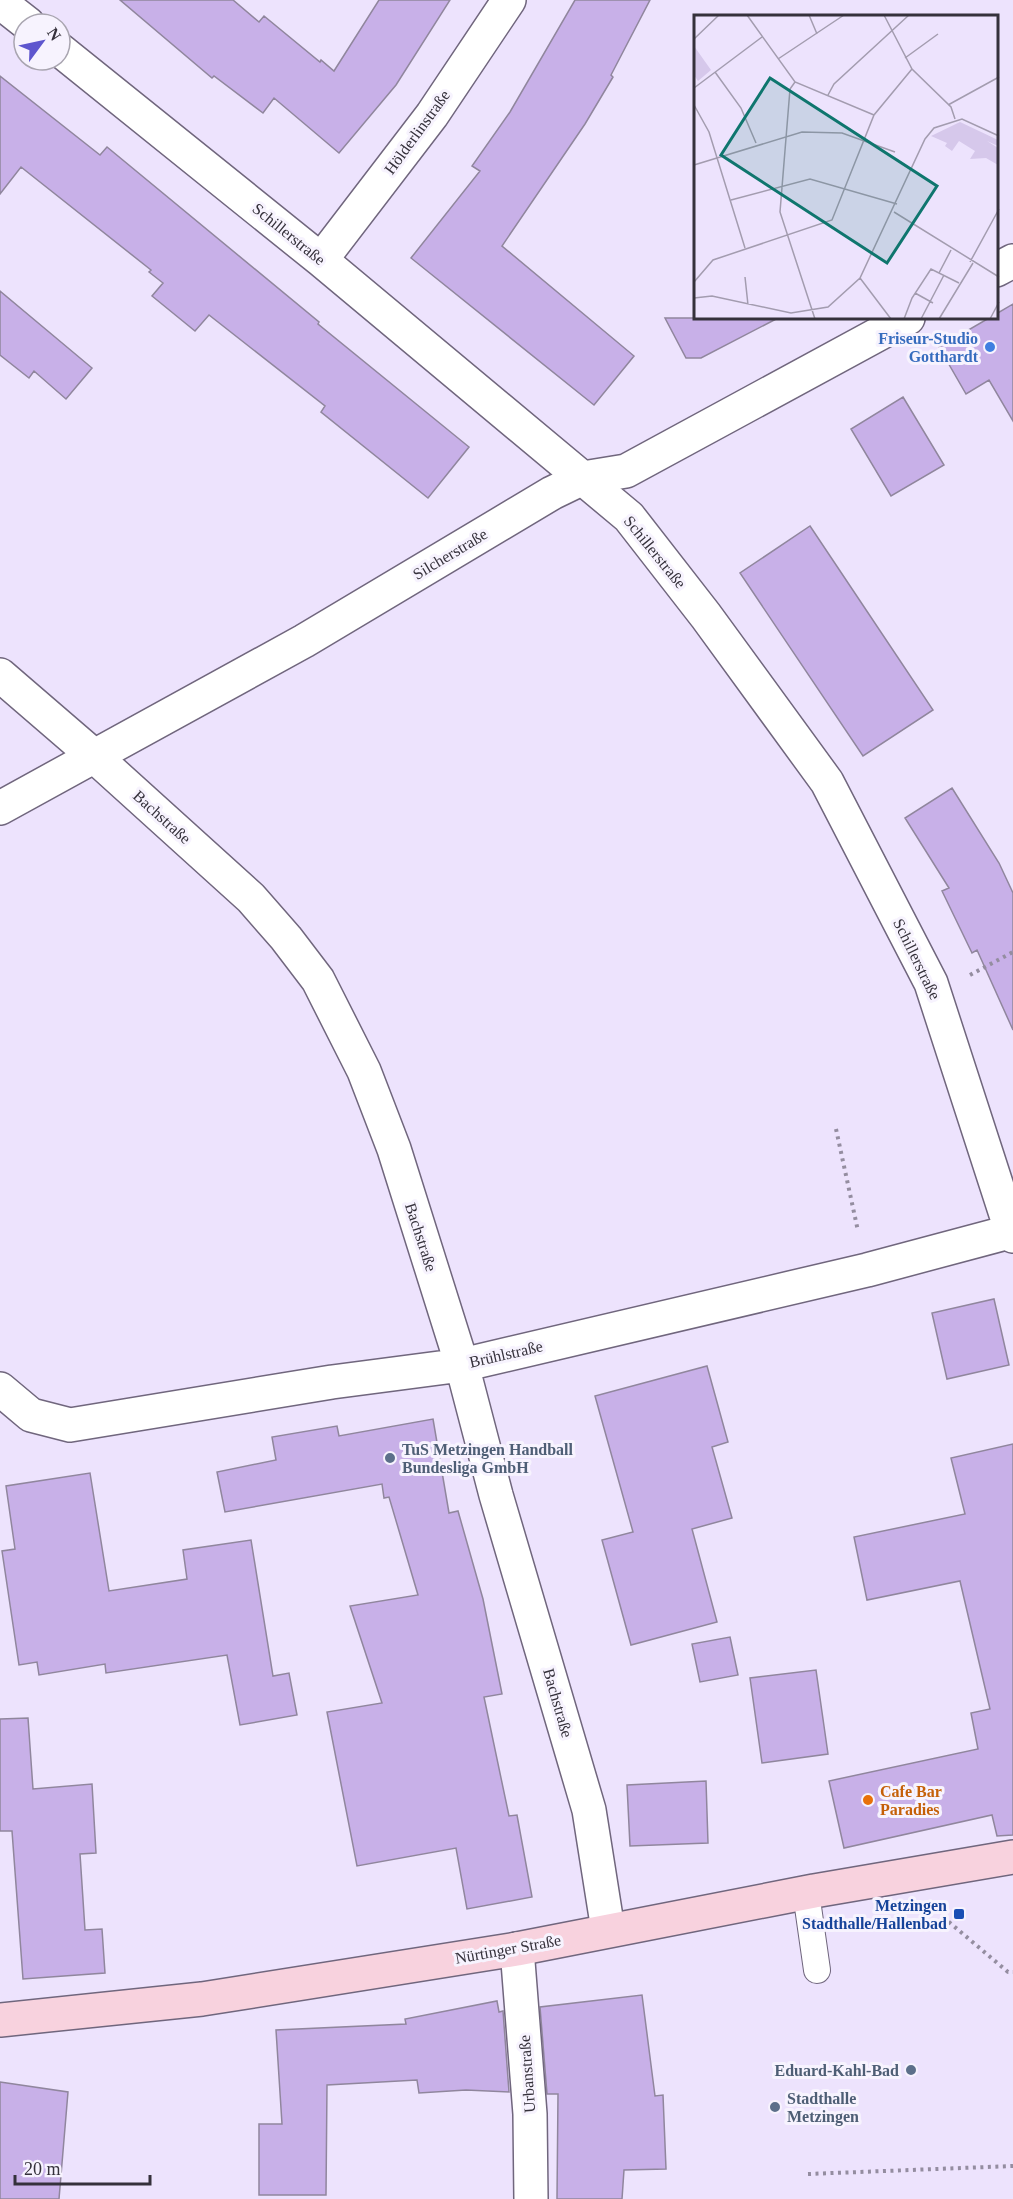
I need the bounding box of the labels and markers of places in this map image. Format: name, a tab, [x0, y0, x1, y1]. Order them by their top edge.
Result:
place label: Friseur-Studio Gotthardt	[878, 330, 979, 365]
marker: Friseur-Studio Gotthardt	[983, 340, 997, 354]
place label: TuS Metzingen Handball Bundesliga GmbH	[402, 1441, 574, 1477]
marker: TuS Metzingen Handball Bundesliga GmbH	[383, 1451, 397, 1465]
place label: Cafe Bar Paradies	[880, 1783, 942, 1818]
marker: Cafe Bar Paradies	[861, 1793, 875, 1807]
place label: Metzingen Stadthalle/Hallenbad	[802, 1897, 947, 1932]
marker: Metzingen Stadthalle/Hallenbad	[952, 1907, 966, 1921]
place label: Eduard-Kahl-Bad	[775, 2062, 899, 2079]
marker: Eduard-Kahl-Bad	[904, 2063, 918, 2077]
place label: Stadthalle Metzingen	[787, 2090, 859, 2126]
marker: Stadthalle Metzingen	[768, 2100, 782, 2114]

